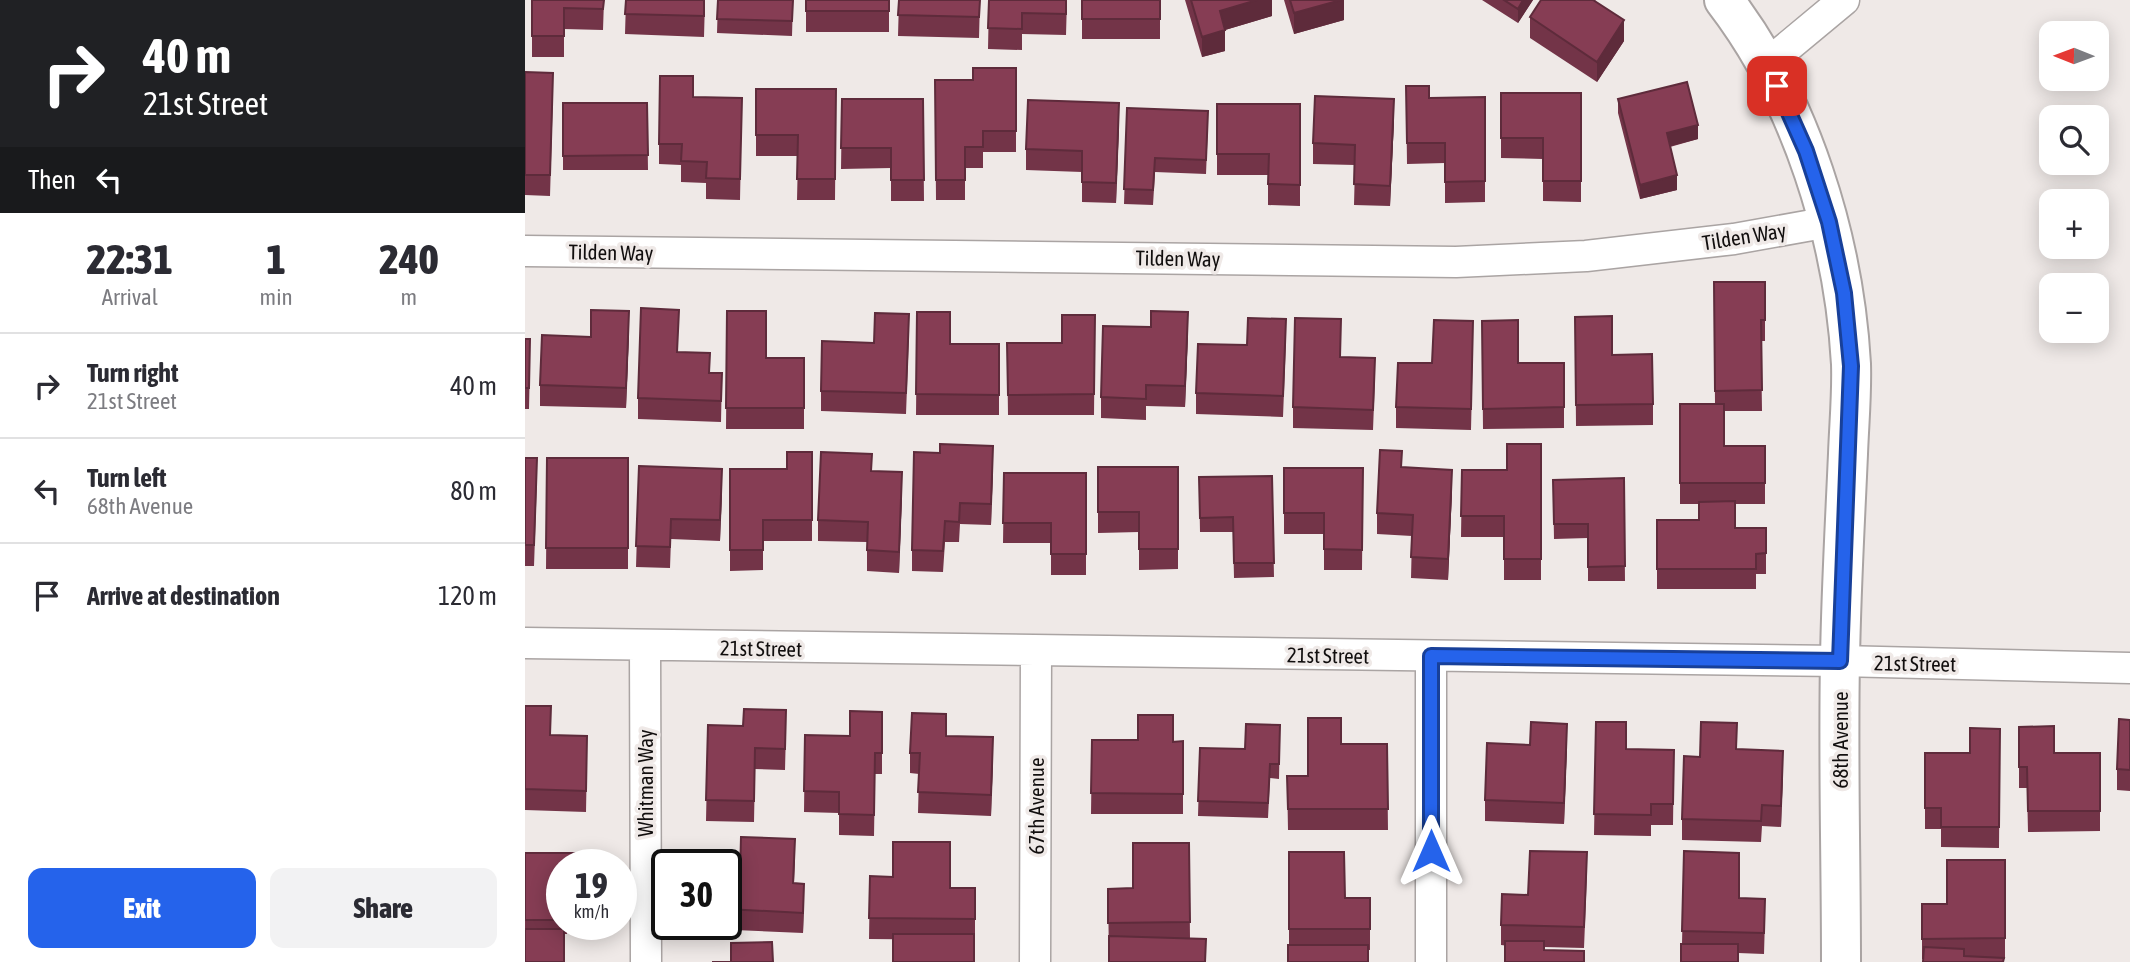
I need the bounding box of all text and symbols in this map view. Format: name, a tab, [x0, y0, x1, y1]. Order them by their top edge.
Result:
north arrow	[2039, 21, 2109, 91]
map controls	[2039, 21, 2109, 343]
text: 40 m	[143, 27, 231, 83]
icon: right	[28, 28, 119, 119]
pin	[1747, 56, 1807, 116]
icon: arrive	[1758, 67, 1796, 105]
text: 21st Street	[143, 85, 268, 122]
button: search	[2039, 105, 2109, 175]
icon: left	[90, 161, 128, 199]
text: Then	[28, 165, 76, 195]
button: +	[2039, 189, 2109, 259]
street label: Tilden Way	[1700, 217, 1788, 254]
text: 22:31	[87, 235, 173, 283]
text: 1	[266, 235, 286, 283]
text: 240	[379, 235, 438, 283]
street label: Tilden Way	[569, 239, 654, 265]
street label: Tilden Way	[1136, 245, 1221, 271]
button: −	[2039, 273, 2109, 343]
text: Arrival	[102, 284, 158, 310]
text: min	[260, 284, 293, 310]
text: m	[401, 284, 417, 310]
text: Turn right	[87, 358, 178, 388]
icon: right	[28, 367, 66, 405]
text: 40 m	[450, 371, 497, 401]
text: 21st Street	[87, 388, 177, 414]
text: Turn left	[87, 463, 167, 493]
icon: left	[28, 472, 66, 510]
text: 80 m	[450, 476, 497, 506]
text: 68th Avenue	[87, 493, 193, 519]
icon: arrive	[28, 577, 66, 615]
text: Arrive at destination	[87, 581, 280, 611]
text: 120 m	[438, 581, 497, 611]
street label: 21st Street	[720, 635, 802, 661]
street label: 21st Street	[1287, 642, 1369, 668]
street label: 21st Street	[1874, 650, 1956, 676]
street label: 68th Avenue	[1828, 692, 1852, 788]
street label: Whitman Way	[633, 729, 657, 837]
street label: 67th Avenue	[1024, 758, 1048, 854]
position arrow	[1394, 814, 1468, 888]
speed limit sign: 30	[651, 849, 742, 940]
text: 19	[575, 865, 608, 905]
button: Exit	[28, 868, 256, 948]
button: Share	[270, 868, 497, 948]
text: km/h	[574, 901, 609, 922]

